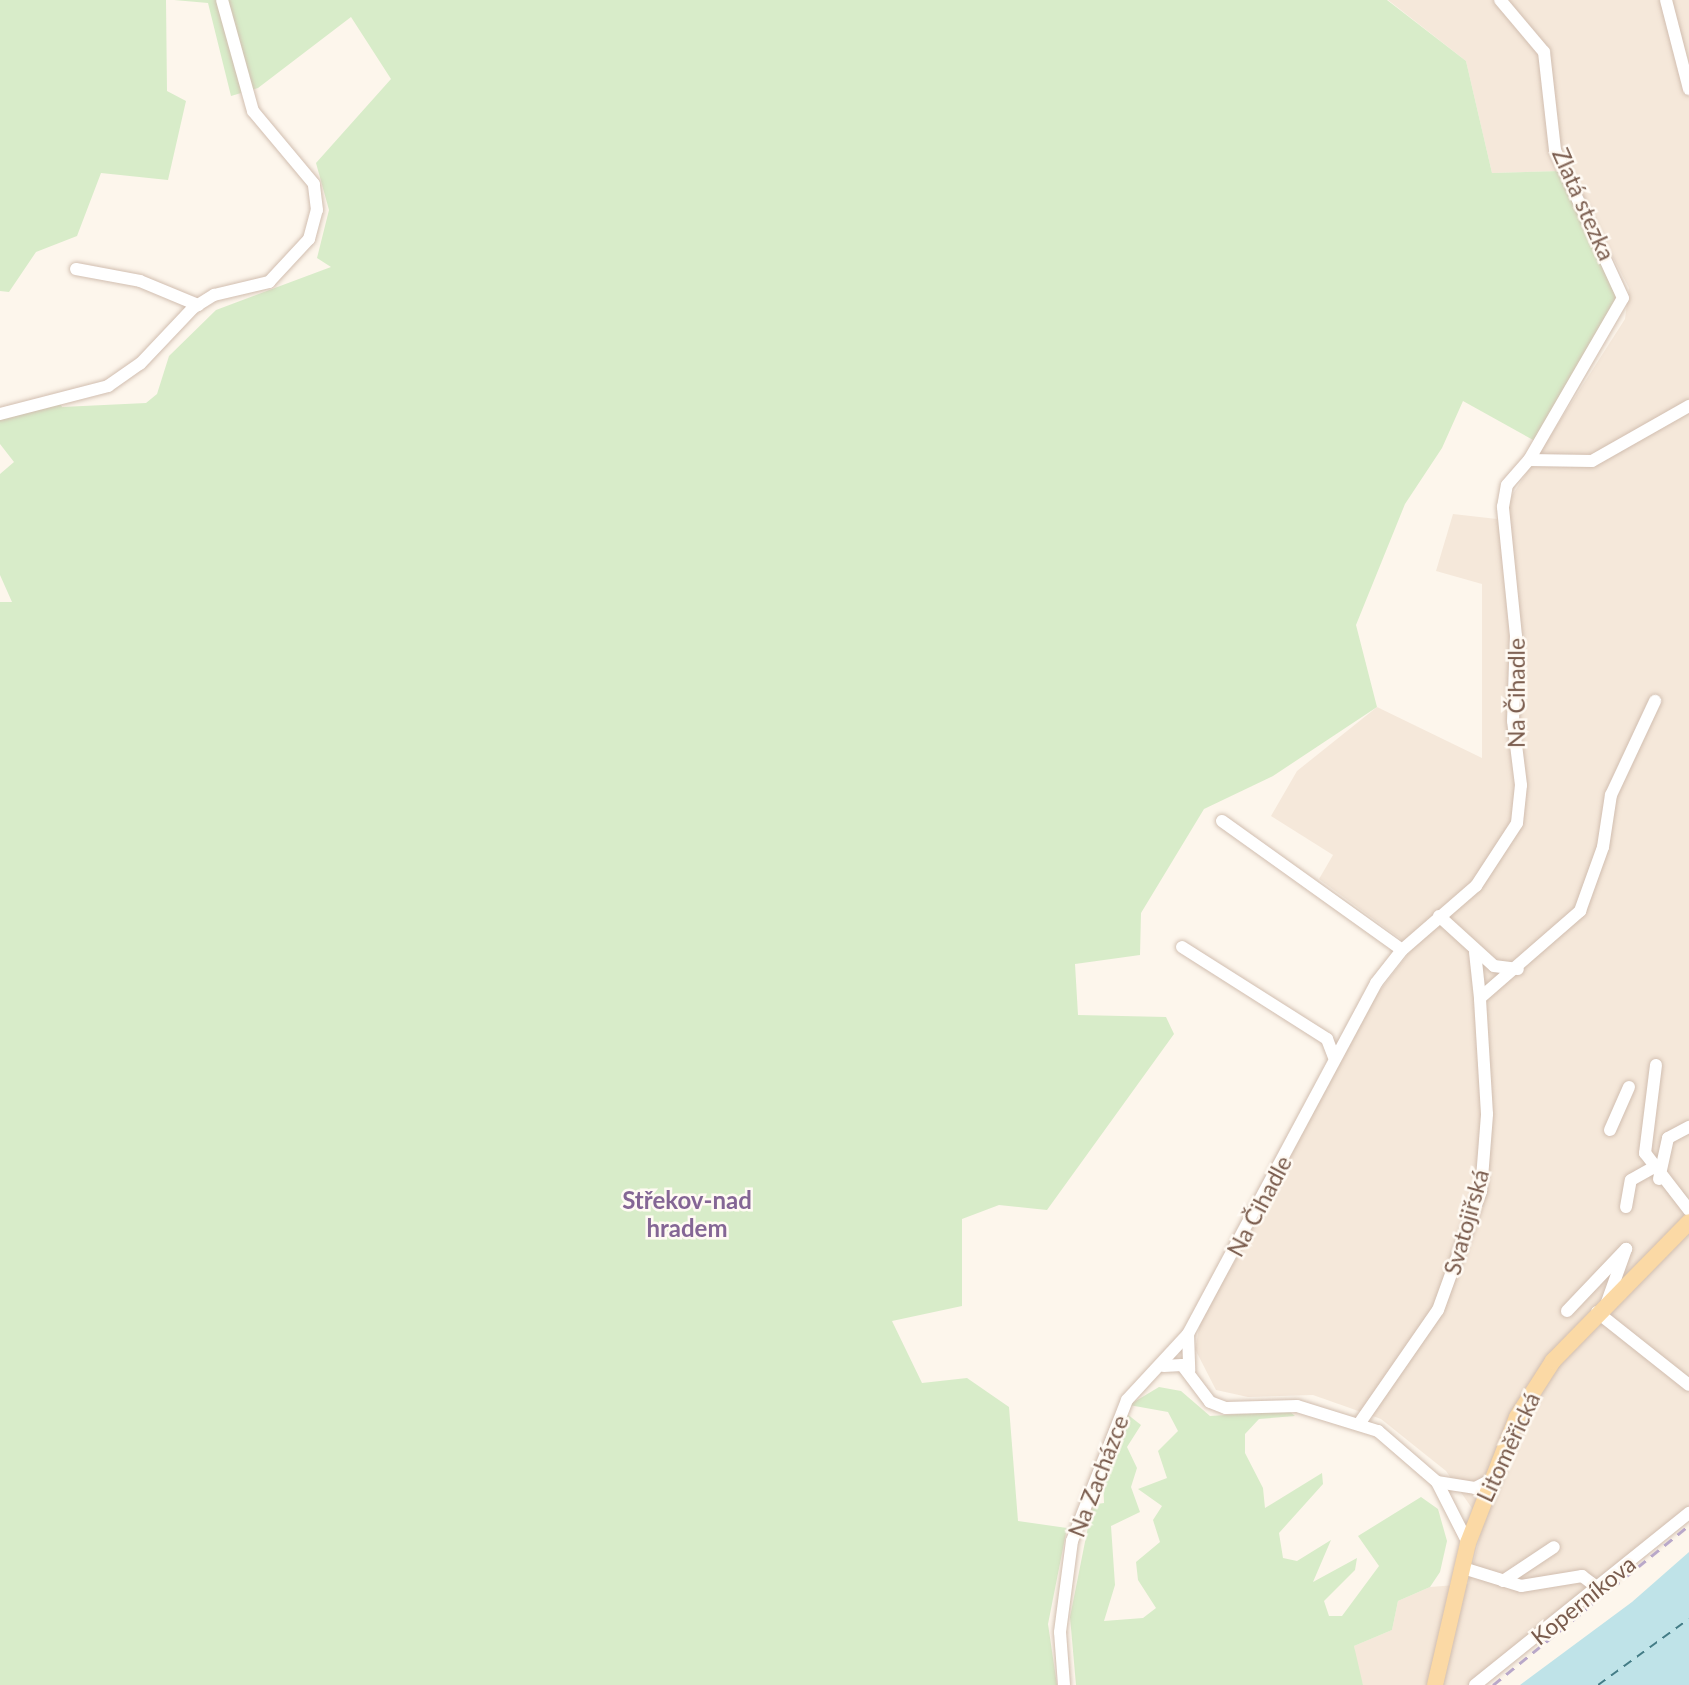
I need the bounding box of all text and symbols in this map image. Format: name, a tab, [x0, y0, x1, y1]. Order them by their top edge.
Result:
street label: Zlatá stezka	[1547, 144, 1621, 264]
street label: Na Čihadle	[1502, 638, 1530, 748]
street label: Na Čihadle	[1221, 1151, 1297, 1261]
street label: Svatojiřská	[1438, 1166, 1494, 1278]
district label: Střekov-nad hradem	[622, 1186, 752, 1242]
street label: Litoměřická	[1471, 1388, 1545, 1506]
street label: Na Zacházce	[1062, 1411, 1134, 1541]
street label: Koperníkova	[1525, 1550, 1641, 1650]

